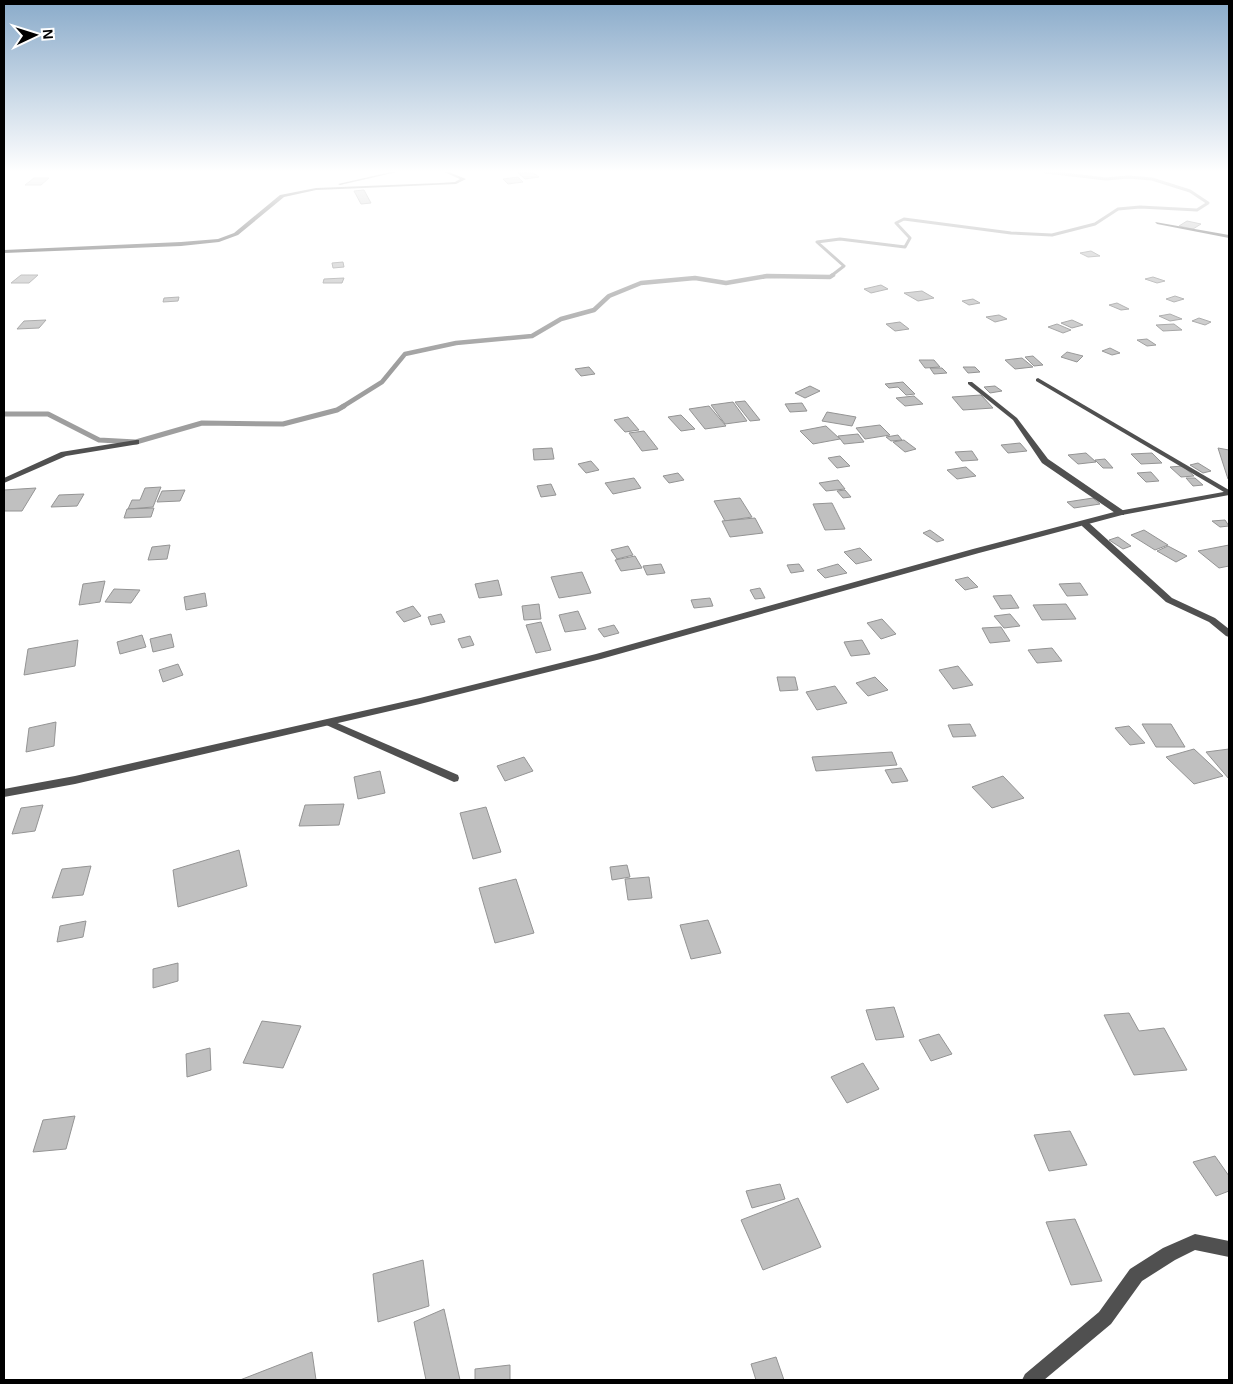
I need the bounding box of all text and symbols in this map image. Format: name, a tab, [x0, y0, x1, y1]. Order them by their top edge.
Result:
north arrow	[10, 10, 60, 60]
text: N	[40, 28, 56, 40]

